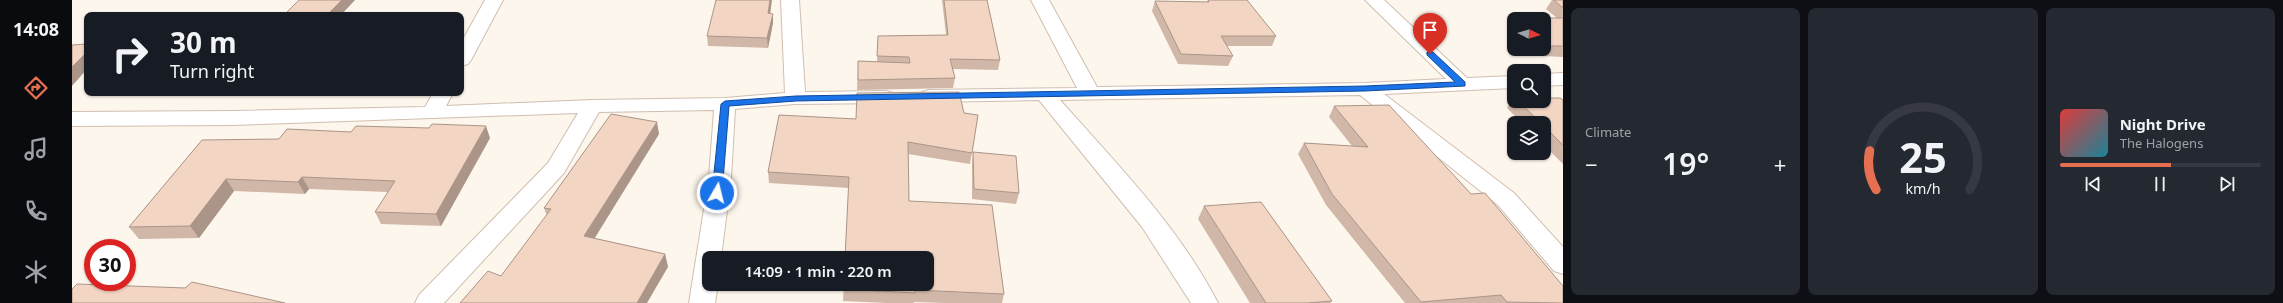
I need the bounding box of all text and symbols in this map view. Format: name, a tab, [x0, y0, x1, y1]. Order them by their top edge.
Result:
north arrow	[1507, 12, 1551, 56]
map controls	[1507, 12, 1551, 160]
pin	[1413, 13, 1447, 54]
text: 14:08	[13, 17, 59, 41]
icon: arrive	[1419, 19, 1441, 41]
text: 30 m	[170, 23, 237, 61]
icon: right	[104, 28, 156, 80]
text: Turn right	[170, 59, 254, 83]
button: search	[1507, 64, 1551, 108]
icon: directions	[22, 74, 50, 102]
text: Night Drive	[2120, 114, 2206, 134]
button: layers	[1507, 116, 1551, 160]
text: Climate	[1585, 123, 1631, 141]
text: 25	[1899, 128, 1947, 184]
text: The Halogens	[2120, 134, 2203, 152]
icon: music	[22, 135, 50, 163]
text: 19°	[1662, 143, 1709, 184]
text: −	[1585, 149, 1598, 179]
text: +	[1774, 149, 1786, 179]
position arrow	[696, 172, 738, 214]
icon: previous	[2082, 173, 2104, 195]
icon: pause	[2149, 173, 2171, 195]
icon: next	[2216, 173, 2238, 195]
text: km/h	[1905, 178, 1941, 197]
icon: phone	[22, 197, 50, 225]
speed limit sign: 30	[84, 239, 136, 291]
icon: climate	[22, 258, 50, 286]
text: 14:09 · 1 min · 220 m	[744, 261, 892, 281]

